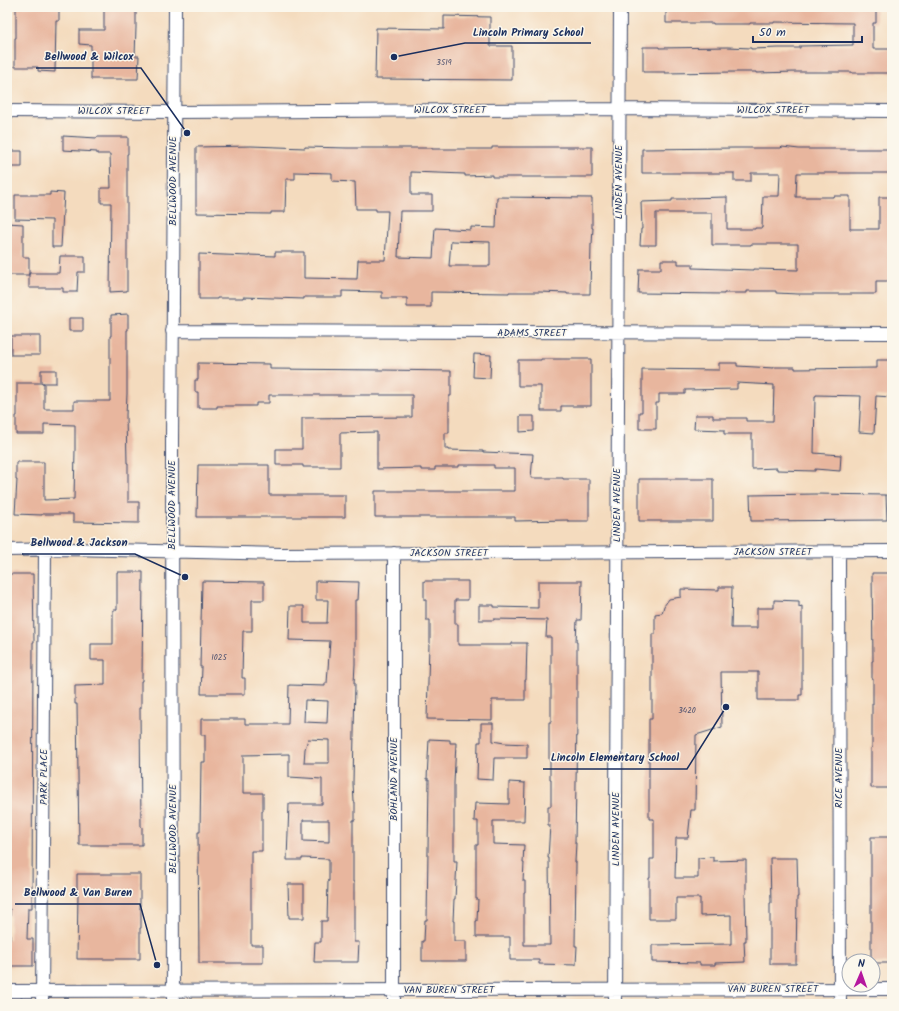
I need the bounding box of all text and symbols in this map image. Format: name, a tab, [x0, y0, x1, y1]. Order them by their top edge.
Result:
scale bar	[753, 18, 862, 44]
callout: Lincoln Primary School	[465, 20, 591, 43]
text: 50 m	[759, 23, 786, 42]
text: Lincoln Primary School	[473, 24, 583, 42]
callout: Bellwood & Wilcox	[36, 45, 141, 68]
text: Bellwood & Wilcox	[44, 48, 134, 66]
house number: 3519	[436, 56, 452, 69]
street label: WILCOX STREET	[414, 102, 488, 118]
street label: WILCOX STREET	[737, 102, 811, 118]
street label: WILCOX STREET	[78, 103, 152, 119]
street label: BELLWOOD AVENUE	[165, 135, 181, 226]
street label: LINDEN AVENUE	[611, 144, 627, 219]
street label: ADAMS STREET	[497, 325, 568, 341]
street label: BELLWOOD AVENUE	[164, 459, 180, 550]
street label: LINDEN AVENUE	[609, 467, 625, 542]
callout: Bellwood & Jackson	[22, 531, 135, 554]
text: Bellwood & Jackson	[31, 534, 127, 552]
street label: JACKSON STREET	[734, 544, 814, 560]
street label: JACKSON STREET	[410, 545, 490, 561]
house number: 1025	[211, 651, 227, 664]
house number: 3420	[678, 704, 696, 717]
street label: BOHLAND AVENUE	[386, 736, 402, 821]
callout: Lincoln Elementary School	[543, 746, 687, 769]
street label: RICE AVENUE	[831, 747, 847, 808]
street label: PARK PLACE	[36, 748, 52, 805]
text: Lincoln Elementary School	[551, 749, 679, 767]
street label: BELLWOOD AVENUE	[165, 783, 181, 874]
street label: LINDEN AVENUE	[608, 791, 624, 866]
callout: Bellwood & Van Buren	[15, 881, 140, 904]
text: Bellwood & Van Buren	[24, 884, 132, 902]
north arrow	[841, 953, 881, 993]
text: N	[858, 955, 865, 973]
street label: VAN BUREN STREET	[728, 981, 820, 997]
street label: VAN BUREN STREET	[404, 982, 496, 998]

